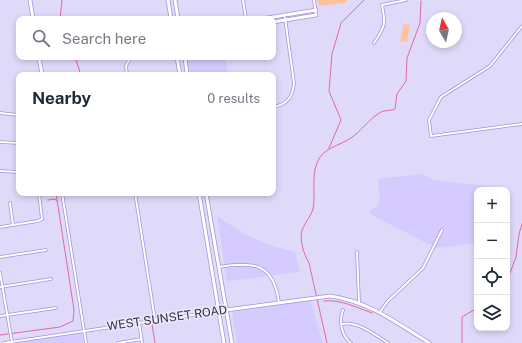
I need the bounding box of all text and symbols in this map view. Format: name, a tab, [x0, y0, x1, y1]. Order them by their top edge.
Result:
north arrow	[426, 12, 462, 48]
search box	[16, 16, 276, 60]
icon: search	[30, 27, 52, 49]
text: Search here	[62, 30, 146, 47]
text: Nearby	[32, 88, 91, 108]
text: 0 results	[207, 91, 260, 106]
map controls	[474, 187, 510, 331]
button: +	[474, 187, 510, 223]
button: −	[474, 223, 510, 259]
button: locate	[474, 259, 510, 295]
button: layers	[474, 295, 510, 331]
street label: WEST SUNSET ROAD	[106, 303, 228, 333]

